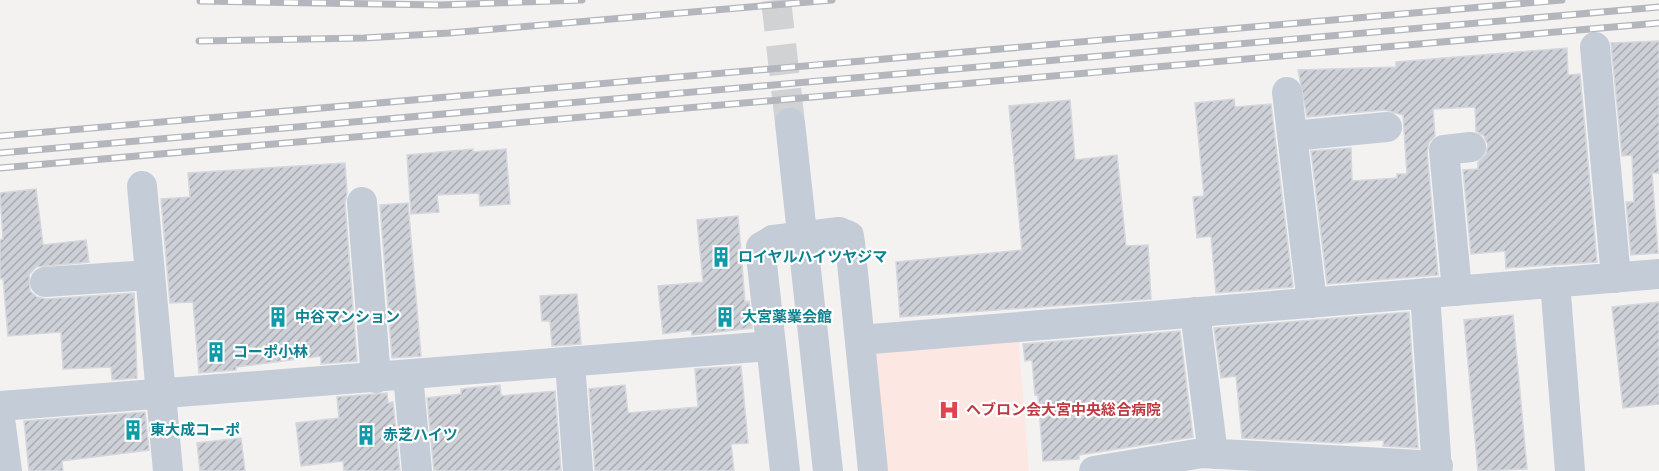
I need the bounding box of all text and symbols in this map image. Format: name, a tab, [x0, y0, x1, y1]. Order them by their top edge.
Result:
building icon: ロイヤルハイツヤジマ	[709, 245, 733, 269]
place label: ロイヤルハイツヤジマ	[738, 248, 887, 266]
building icon: 中谷マンション	[266, 305, 290, 329]
building icon: 大宮薬業会館	[713, 305, 737, 329]
place label: 中谷マンション	[295, 308, 400, 326]
place label: 大宮薬業会館	[742, 308, 832, 326]
building icon: コーポ小林	[204, 340, 228, 364]
place label: コーポ小林	[233, 343, 308, 361]
hospital icon: ヘブロン会大宮中央総合病院	[937, 398, 961, 422]
place label: ヘブロン会大宮中央総合病院	[966, 401, 1161, 419]
building icon: 東大成コーポ	[121, 418, 145, 442]
place label: 東大成コーポ	[150, 421, 240, 439]
building icon: 赤芝ハイツ	[354, 423, 378, 447]
place label: 赤芝ハイツ	[383, 426, 458, 444]

